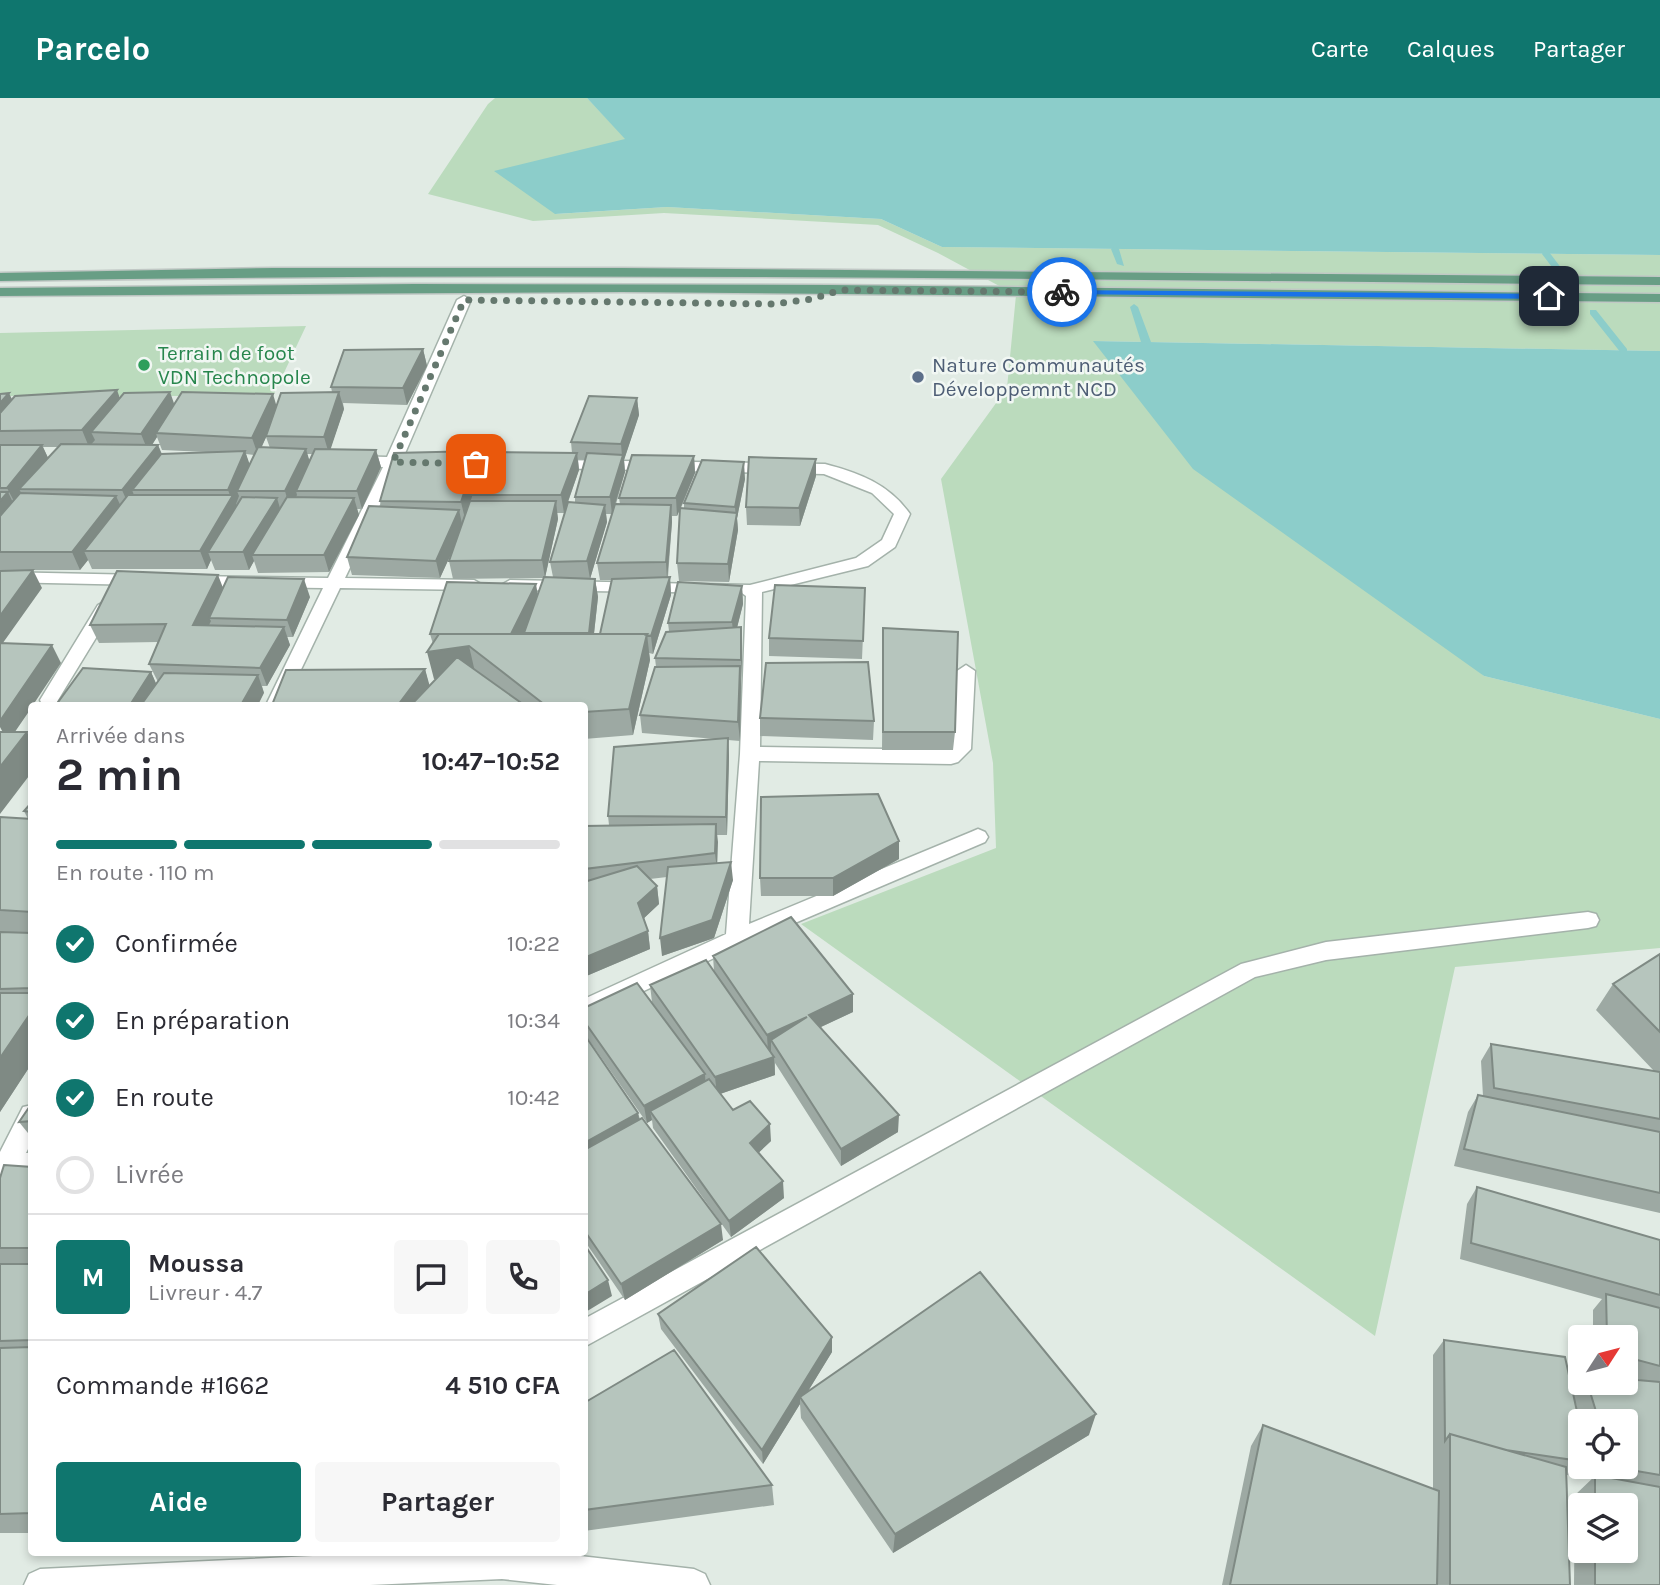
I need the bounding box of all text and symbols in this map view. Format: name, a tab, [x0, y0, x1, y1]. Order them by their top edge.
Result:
text: Parcelo	[35, 30, 150, 68]
text: Carte	[1311, 35, 1369, 63]
text: Calques	[1407, 35, 1495, 63]
text: Partager	[1533, 35, 1625, 63]
courier	[1027, 257, 1097, 327]
pin	[1519, 266, 1579, 326]
icon: bike	[1043, 273, 1081, 311]
icon: home	[1530, 277, 1568, 315]
place label: Terrain de foot VDN Technopole	[158, 341, 311, 389]
place label: Nature Communautés Développemnt NCD	[932, 353, 1145, 401]
marker: Terrain de foot VDN Technopole	[136, 357, 152, 373]
marker: Nature Communautés Développemnt NCD	[910, 369, 926, 385]
pin	[446, 434, 506, 494]
icon: bag	[457, 445, 495, 483]
text: Arrivée dans	[56, 722, 186, 749]
text: 10:47–10:52	[422, 746, 560, 777]
text: 2 min	[56, 748, 183, 802]
text: En route · 110 m	[56, 859, 214, 886]
icon: check	[56, 925, 94, 963]
text: Confirmée	[115, 928, 238, 959]
text: 10:22	[507, 930, 560, 957]
icon: check	[56, 1002, 94, 1040]
text: En préparation	[115, 1005, 290, 1036]
text: 10:34	[507, 1007, 560, 1034]
icon: check	[56, 1079, 94, 1117]
text: En route	[115, 1082, 214, 1113]
text: 10:42	[507, 1084, 560, 1111]
text: Livrée	[115, 1159, 184, 1190]
button: chat	[394, 1240, 468, 1314]
button: phone	[486, 1240, 560, 1314]
text: Moussa	[148, 1248, 244, 1279]
text: M	[82, 1262, 104, 1293]
text: Livreur · 4.7	[148, 1279, 262, 1306]
north arrow	[1568, 1325, 1638, 1395]
map controls	[1568, 1325, 1638, 1563]
text: Commande #1662	[56, 1370, 269, 1401]
text: 4 510 CFA	[445, 1370, 560, 1401]
button: locate	[1568, 1409, 1638, 1479]
button: Aide	[56, 1462, 301, 1542]
button: Partager	[315, 1462, 560, 1542]
button: layers	[1568, 1493, 1638, 1563]

